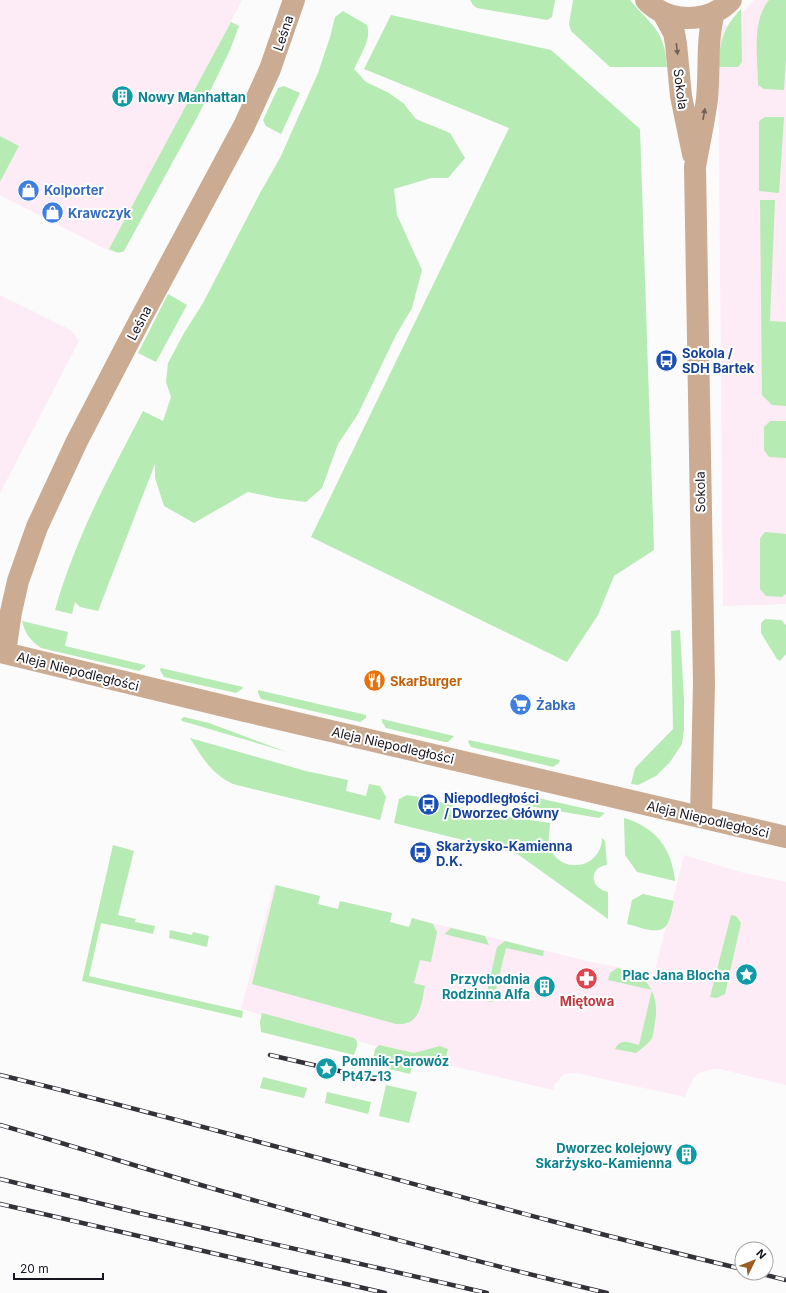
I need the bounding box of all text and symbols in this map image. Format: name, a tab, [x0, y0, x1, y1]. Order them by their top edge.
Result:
street label: Leśna	[269, 13, 297, 53]
one-way arrow	[673, 43, 680, 55]
street label: Sokola	[671, 68, 691, 110]
building icon: Nowy Manhattan	[110, 84, 136, 110]
place label: Nowy Manhattan	[138, 89, 246, 105]
one-way arrow	[701, 108, 707, 120]
shop icon: Kolporter	[16, 177, 42, 203]
place label: Kolporter	[44, 182, 104, 198]
shop icon: Krawczyk	[40, 200, 66, 226]
place label: Krawczyk	[68, 205, 132, 221]
street label: Leśna	[123, 303, 155, 343]
place label: Sokola / SDH Bartek	[682, 345, 755, 376]
bus stop icon: Sokola / SDH Bartek	[653, 347, 679, 373]
street label: Sokola	[692, 471, 708, 513]
street label: Aleja Niepodległości	[15, 648, 141, 694]
restaurant icon: SkarBurger	[361, 668, 387, 694]
place label: SkarBurger	[390, 673, 463, 689]
supermarket icon: Żabka	[508, 692, 534, 718]
place label: Żabka	[536, 697, 575, 713]
street label: Aleja Niepodległości	[330, 723, 456, 767]
place label: Niepodległości / Dworzec Główny	[444, 790, 559, 821]
bus stop icon: Niepodległości / Dworzec Główny	[415, 792, 441, 818]
street label: Aleja Niepodległości	[645, 797, 771, 841]
place label: Skarżysko-Kamienna D.K.	[436, 838, 573, 869]
bus stop icon: Skarżysko-Kamienna D.K.	[407, 840, 433, 866]
place icon: Plac Jana Blocha	[733, 962, 759, 988]
pharmacy icon: Miętowa	[574, 966, 600, 992]
place label: Plac Jana Blocha	[623, 967, 730, 983]
place label: Przychodnia Rodzinna Alfa	[442, 971, 530, 1002]
building icon: Przychodnia Rodzinna Alfa	[532, 973, 558, 999]
place label: Miętowa	[560, 993, 614, 1009]
place label: Pomnik-Parowóz Pt47-13	[342, 1053, 449, 1084]
place icon: Pomnik-Parowóz Pt47-13	[313, 1055, 339, 1081]
place label: Dworzec kolejowy Skarżysko-Kamienna	[535, 1140, 672, 1171]
building icon: Dworzec kolejowy Skarżysko-Kamienna	[674, 1142, 700, 1168]
north arrow	[734, 1241, 774, 1281]
text: N	[753, 1246, 769, 1262]
scale bar	[14, 1255, 103, 1281]
text: 20 m	[20, 1261, 49, 1276]

